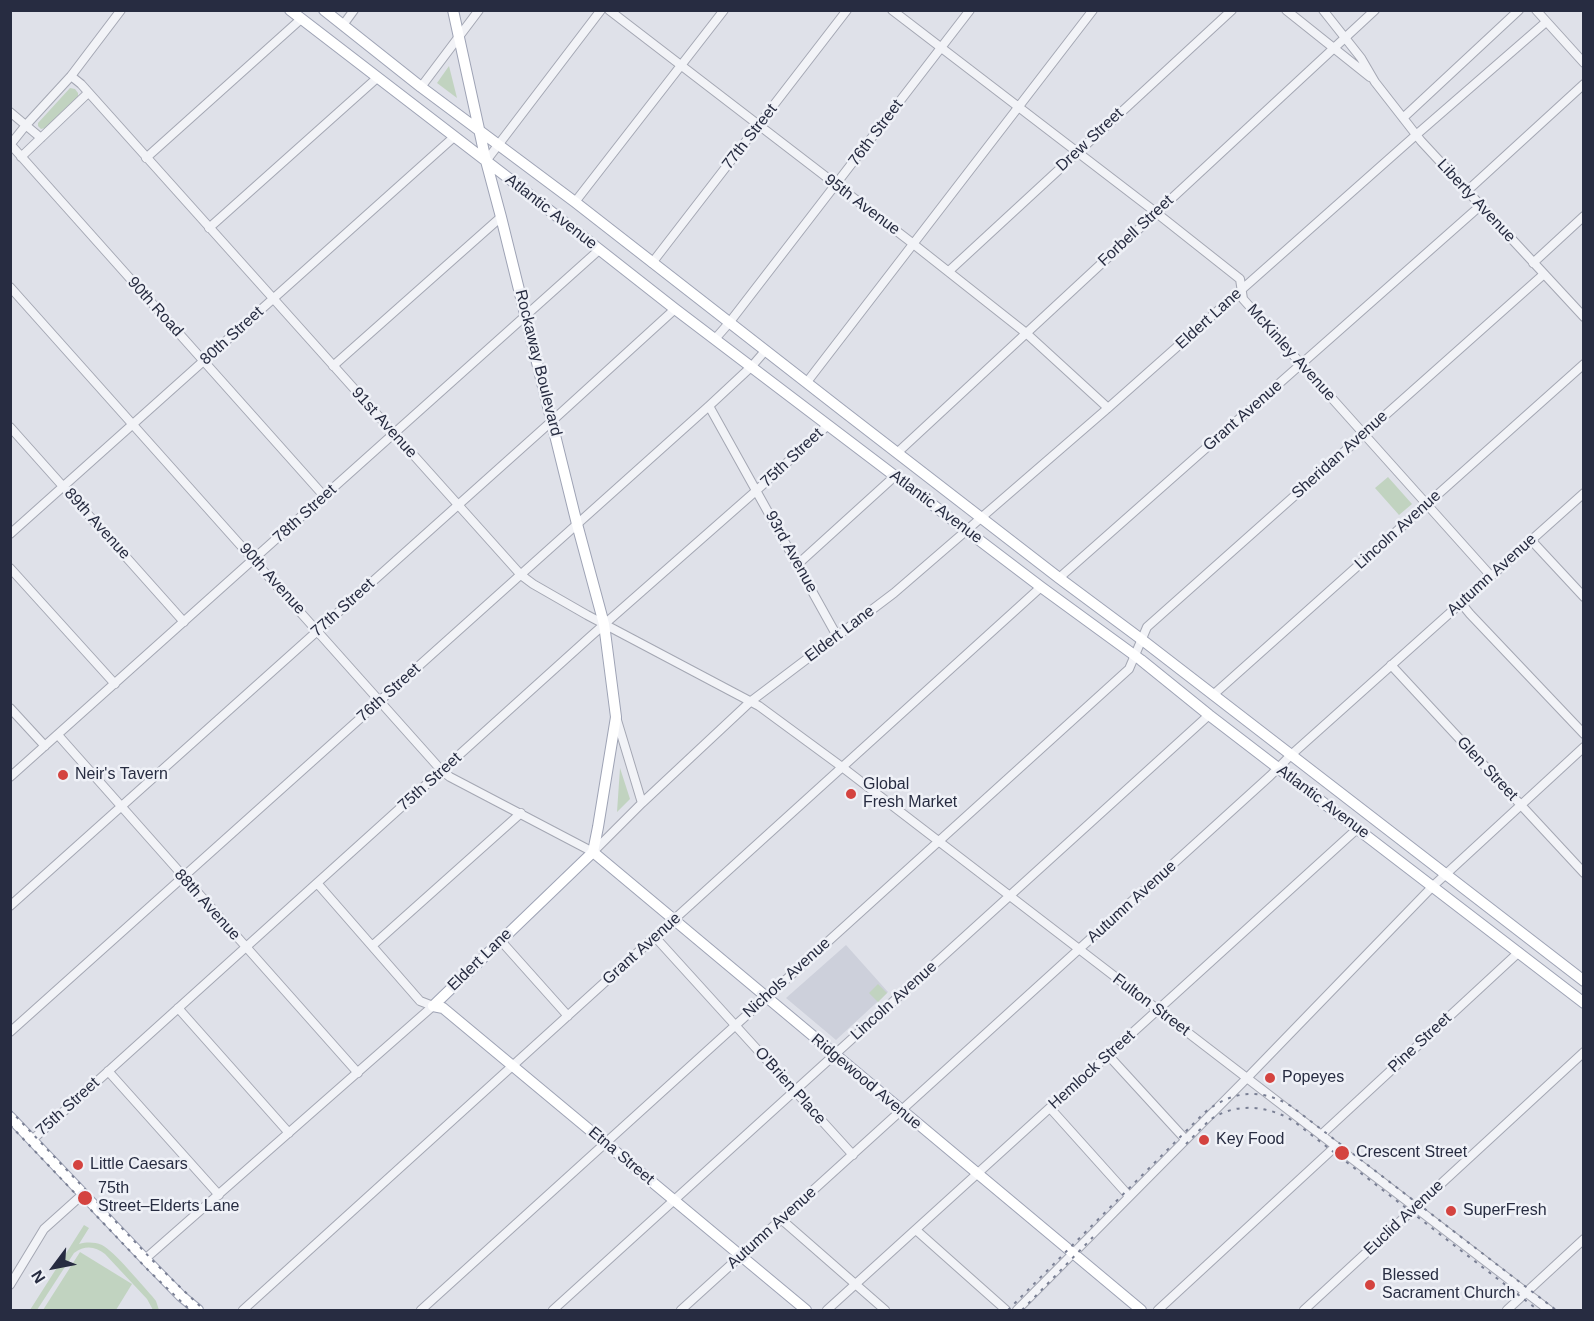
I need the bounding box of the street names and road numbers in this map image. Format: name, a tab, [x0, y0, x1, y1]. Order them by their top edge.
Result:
street label: 76th Street	[845, 96, 907, 170]
street label: 77th Street	[718, 100, 782, 174]
street label: Drew Street	[1053, 104, 1127, 176]
street label: Liberty Avenue	[1433, 156, 1519, 246]
street label: Atlantic Avenue	[501, 170, 601, 254]
street label: 95th Avenue	[820, 170, 904, 240]
street label: Forbell Street	[1094, 191, 1178, 271]
street label: 90th Road	[123, 273, 187, 341]
street label: Eldert Lane	[1172, 284, 1246, 354]
street label: Rockaway Boulevard	[511, 288, 565, 438]
street label: McKinley Avenue	[1243, 301, 1339, 405]
street label: 80th Street	[196, 303, 268, 369]
street label: Grant Avenue	[1200, 376, 1286, 456]
street label: 91st Avenue	[347, 384, 421, 462]
street label: Sheridan Avenue	[1288, 407, 1392, 503]
street label: 75th Street	[757, 424, 827, 492]
street label: Atlantic Avenue	[886, 466, 986, 548]
street label: 78th Street	[269, 481, 341, 547]
street label: 89th Avenue	[60, 484, 134, 564]
street label: Lincoln Avenue	[1351, 486, 1445, 574]
street label: 93rd Avenue	[761, 508, 821, 596]
street label: Autumn Avenue	[1443, 530, 1541, 620]
street label: 90th Avenue	[235, 539, 309, 619]
street label: 77th Street	[307, 575, 379, 641]
street label: Eldert Lane	[802, 602, 878, 666]
street label: 76th Street	[353, 660, 425, 726]
street label: Glen Street	[1452, 733, 1522, 805]
street label: 75th Street	[394, 749, 466, 815]
street label: Atlantic Avenue	[1273, 761, 1373, 843]
street label: Autumn Avenue	[1083, 857, 1181, 947]
street label: 88th Avenue	[170, 865, 244, 945]
street label: Grant Avenue	[599, 909, 685, 989]
street label: Eldert Lane	[444, 925, 516, 995]
street label: Nichols Avenue	[739, 934, 835, 1022]
street label: Lincoln Avenue	[847, 957, 941, 1045]
street label: Fulton Street	[1109, 970, 1193, 1040]
street label: Pine Street	[1385, 1009, 1455, 1077]
street label: Hemlock Street	[1045, 1026, 1139, 1114]
street label: Ridgewood Avenue	[807, 1030, 925, 1134]
street label: O'Brien Place	[750, 1043, 830, 1129]
street label: 75th Street	[32, 1074, 104, 1140]
street label: Etna Street	[584, 1123, 658, 1189]
street label: Euclid Avenue	[1360, 1176, 1448, 1260]
street label: Autumn Avenue	[723, 1183, 821, 1273]

